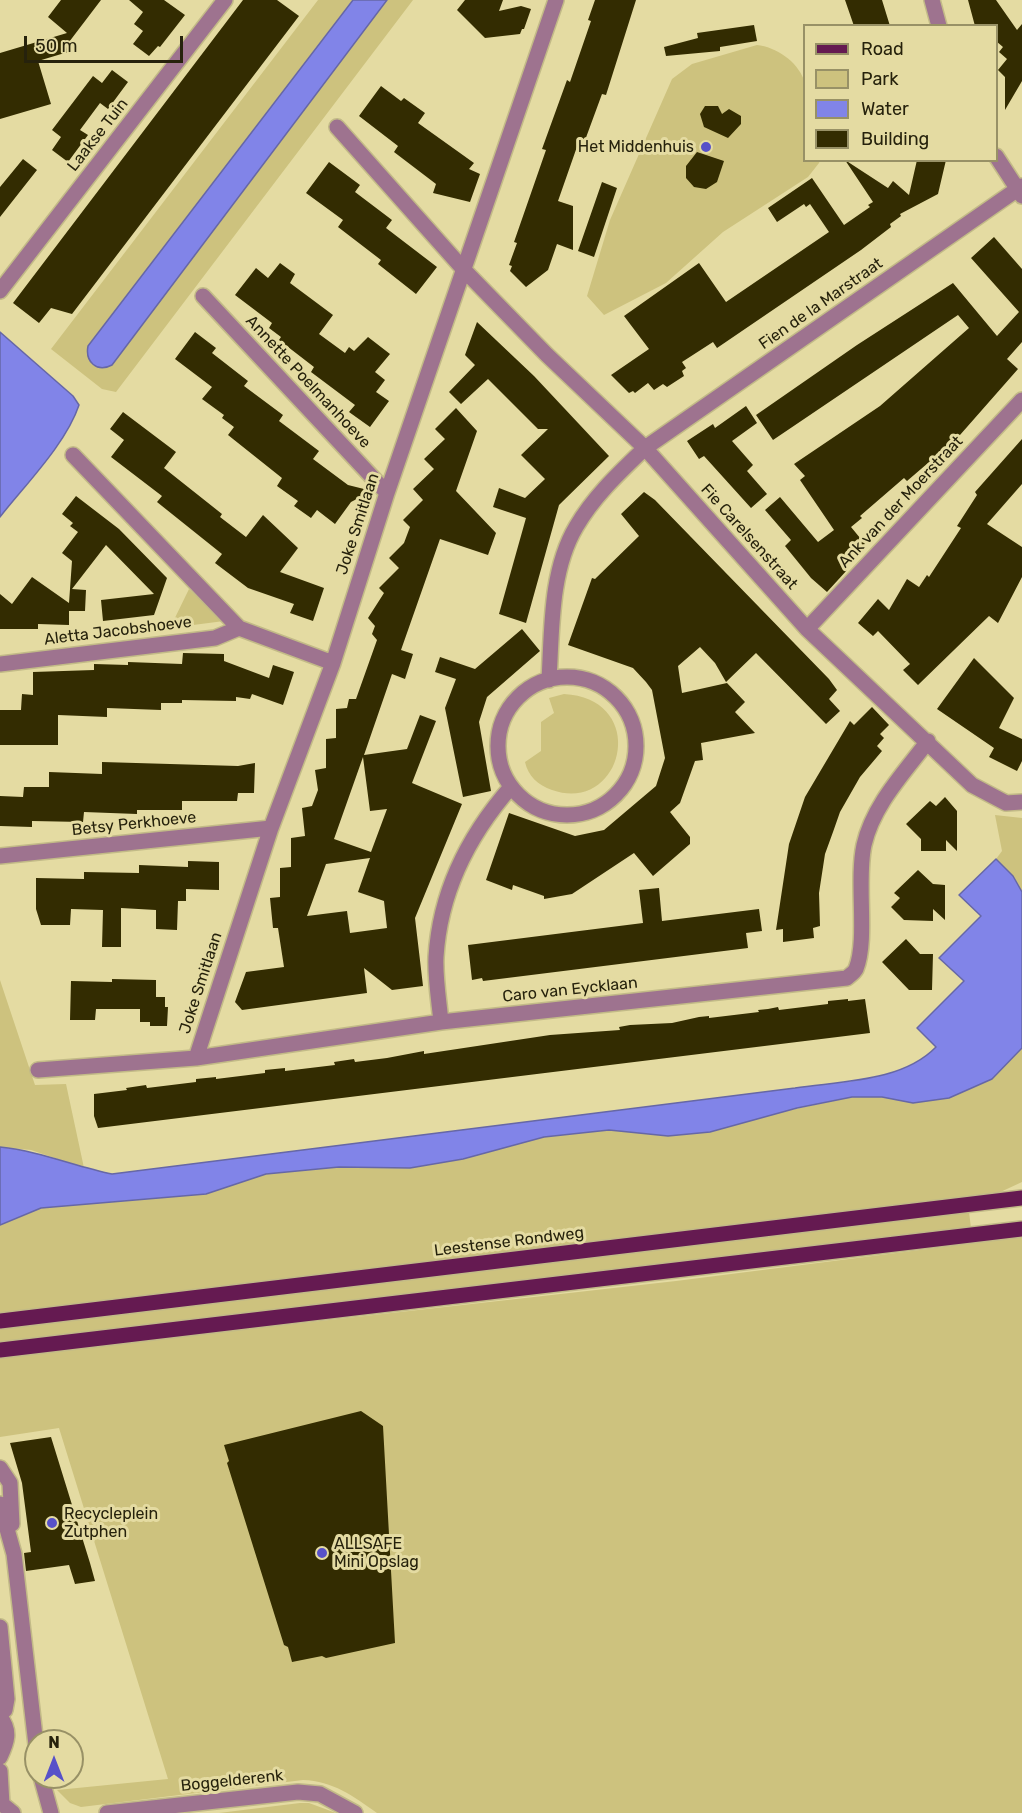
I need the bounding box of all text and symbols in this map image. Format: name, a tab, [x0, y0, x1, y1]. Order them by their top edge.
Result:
scale bar	[27, 24, 186, 62]
legend	[803, 24, 998, 162]
text: 50 m	[35, 35, 78, 57]
text: Road	[861, 38, 904, 60]
text: Park	[861, 68, 898, 90]
street label: Laakse Tuin	[64, 95, 132, 175]
text: Water	[861, 98, 909, 120]
text: Building	[861, 128, 929, 150]
place label: Het Middenhuis	[578, 137, 694, 157]
marker: Het Middenhuis	[699, 140, 713, 154]
street label: Fien de la Marstraat	[755, 254, 887, 354]
street label: Annette Poelmanhoeve	[241, 312, 375, 452]
street label: Ank van der Moerstraat	[835, 432, 967, 572]
street label: Joke Smitlaan	[333, 471, 383, 577]
street label: Fie Carelsenstraat	[697, 480, 801, 594]
street label: Aletta Jacobshoeve	[43, 612, 193, 650]
street label: Betsy Perkhoeve	[71, 808, 197, 840]
street label: Joke Smitlaan	[176, 930, 226, 1036]
street label: Caro van Eycklaan	[501, 973, 639, 1007]
street label: Leestense Rondweg	[433, 1223, 585, 1261]
place label: Recycleplein Zutphen	[64, 1504, 158, 1542]
marker: Recycleplein Zutphen	[45, 1516, 59, 1530]
place label: ALLSAFE Mini Opslag	[334, 1534, 419, 1572]
marker: ALLSAFE Mini Opslag	[315, 1546, 329, 1560]
north arrow	[24, 1729, 84, 1789]
text: N	[48, 1733, 60, 1752]
street label: Boggelderenk	[180, 1766, 284, 1796]

